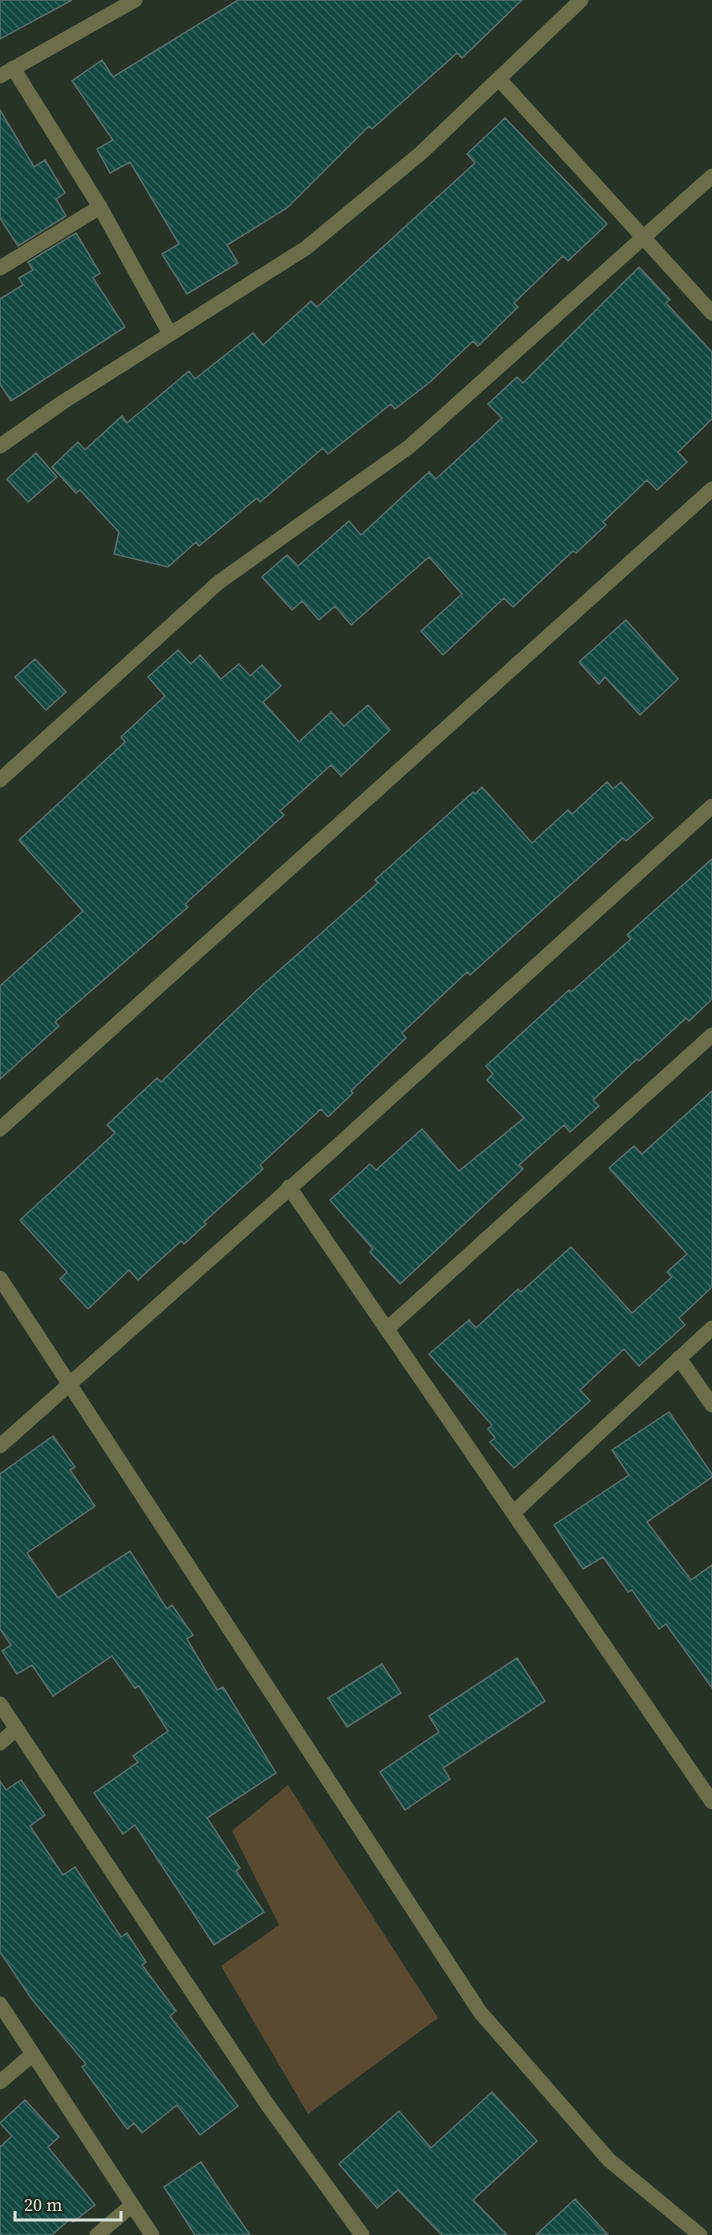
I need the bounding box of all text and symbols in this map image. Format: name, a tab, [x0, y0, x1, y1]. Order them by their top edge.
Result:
scale bar	[15, 2184, 122, 2222]
text: 20 m	[24, 2192, 62, 2217]

